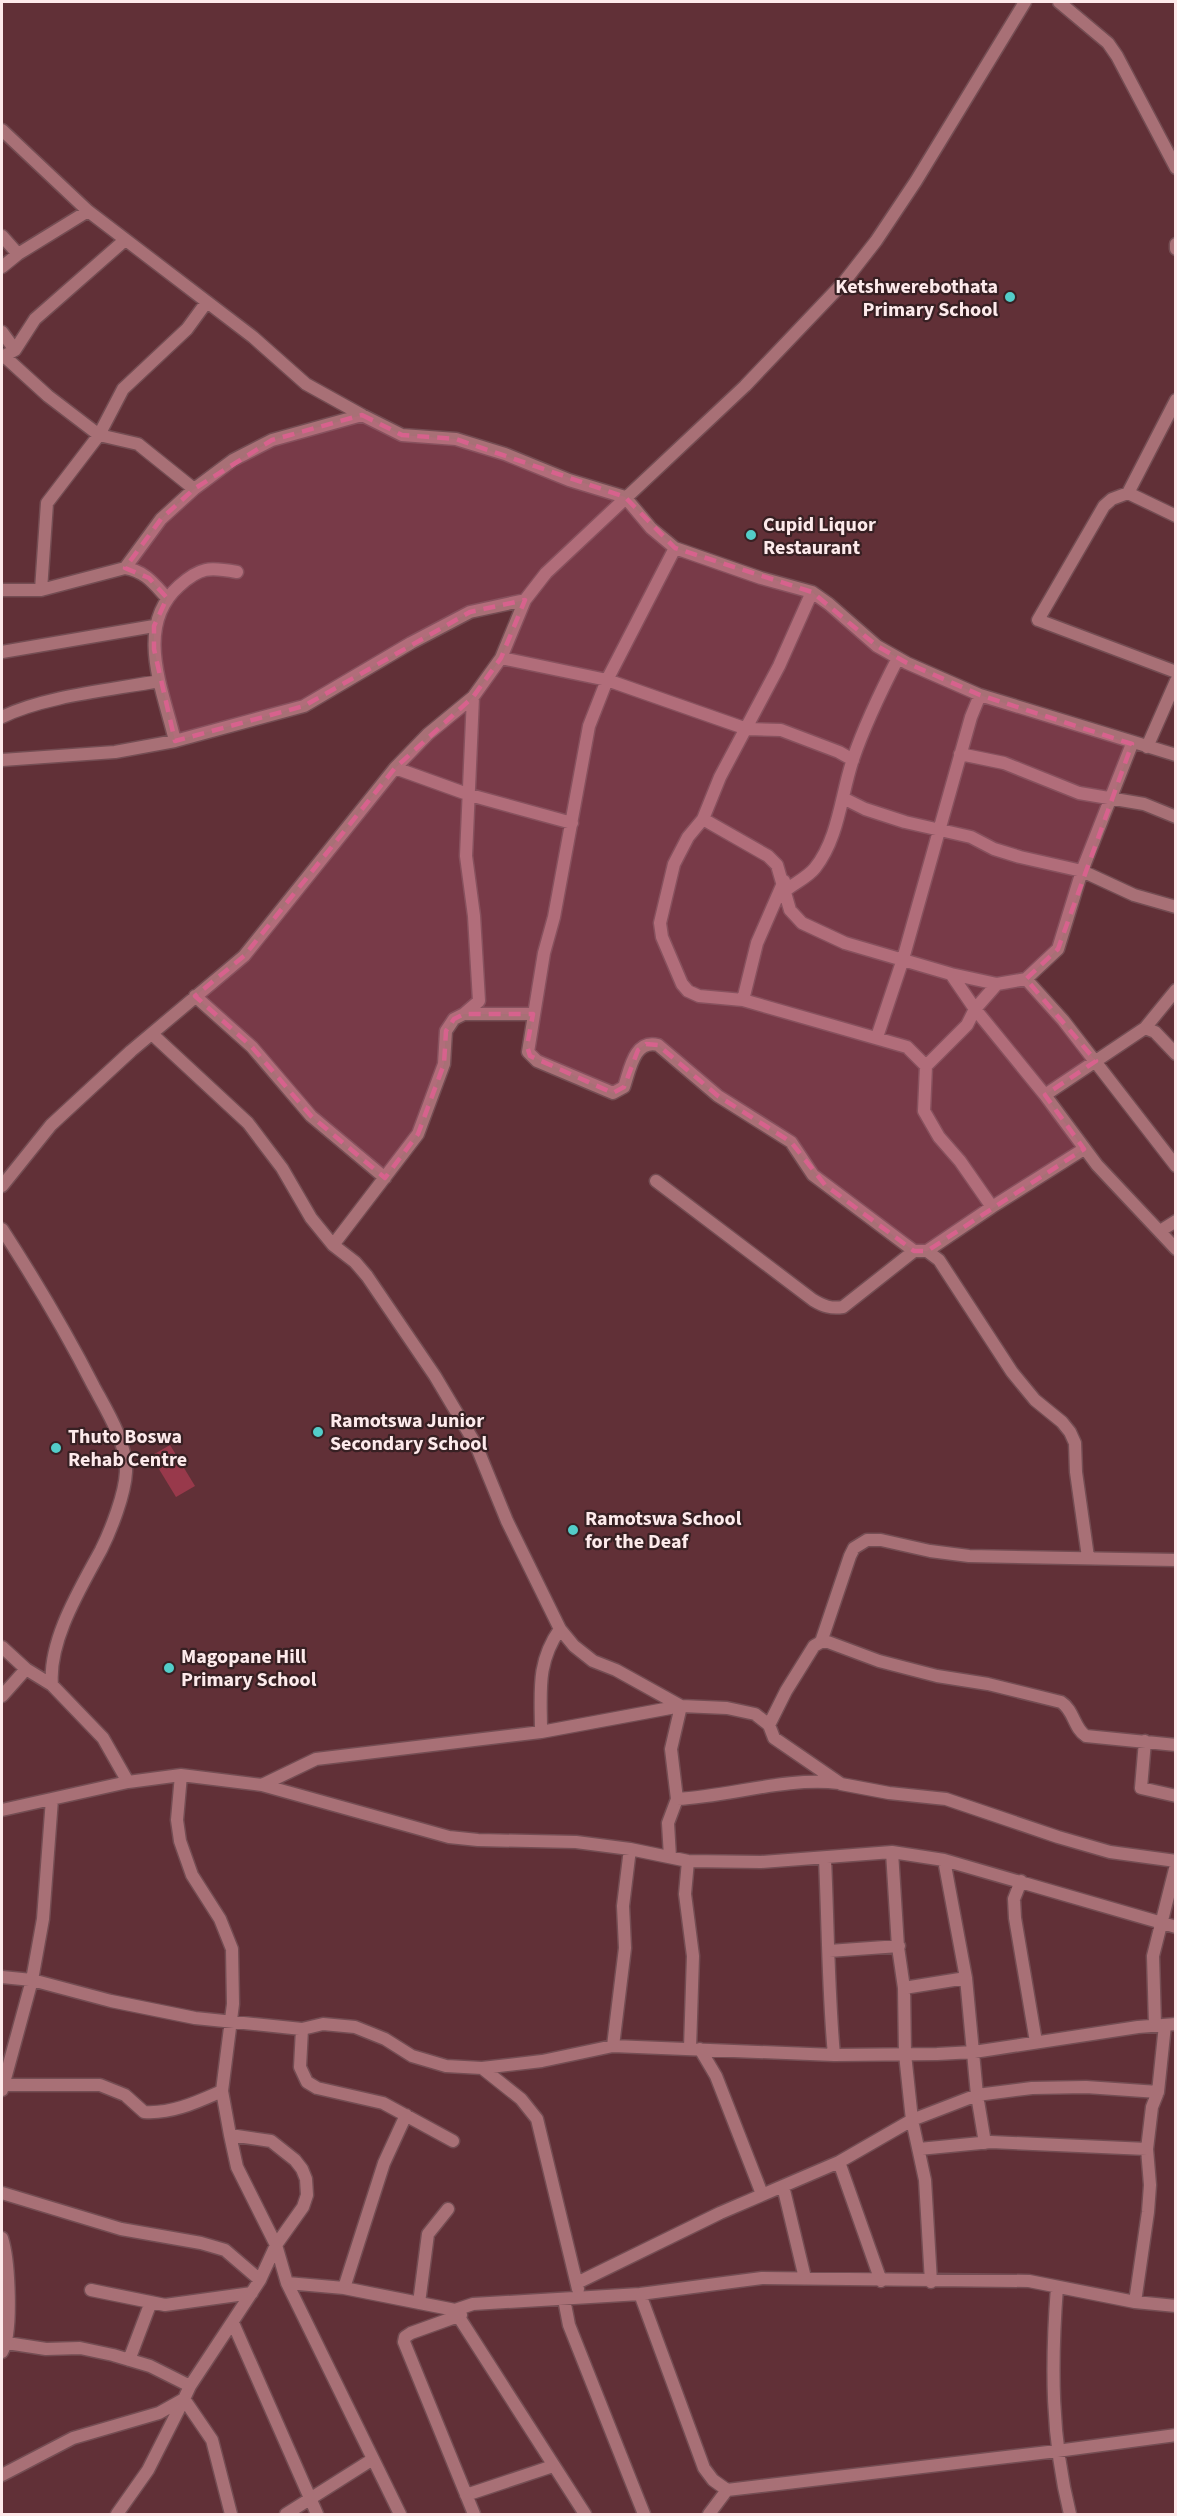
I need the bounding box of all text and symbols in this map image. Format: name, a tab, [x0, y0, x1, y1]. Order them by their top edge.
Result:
place label: Ketshwerebothata Primary School	[835, 273, 998, 324]
marker: Ketshwerebothata Primary School	[1003, 290, 1017, 304]
place label: Cupid Liquor Restaurant	[763, 511, 876, 562]
marker: Cupid Liquor Restaurant	[744, 528, 758, 542]
place label: Ramotswa Junior Secondary School	[330, 1407, 487, 1458]
place label: Thuto Boswa Rehab Centre	[68, 1423, 187, 1474]
marker: Ramotswa Junior Secondary School	[311, 1425, 325, 1439]
marker: Thuto Boswa Rehab Centre	[49, 1441, 63, 1455]
place label: Ramotswa School for the Deaf	[585, 1505, 742, 1556]
marker: Ramotswa School for the Deaf	[566, 1523, 580, 1537]
place label: Magopane Hill Primary School	[181, 1643, 317, 1694]
marker: Magopane Hill Primary School	[162, 1661, 176, 1675]

